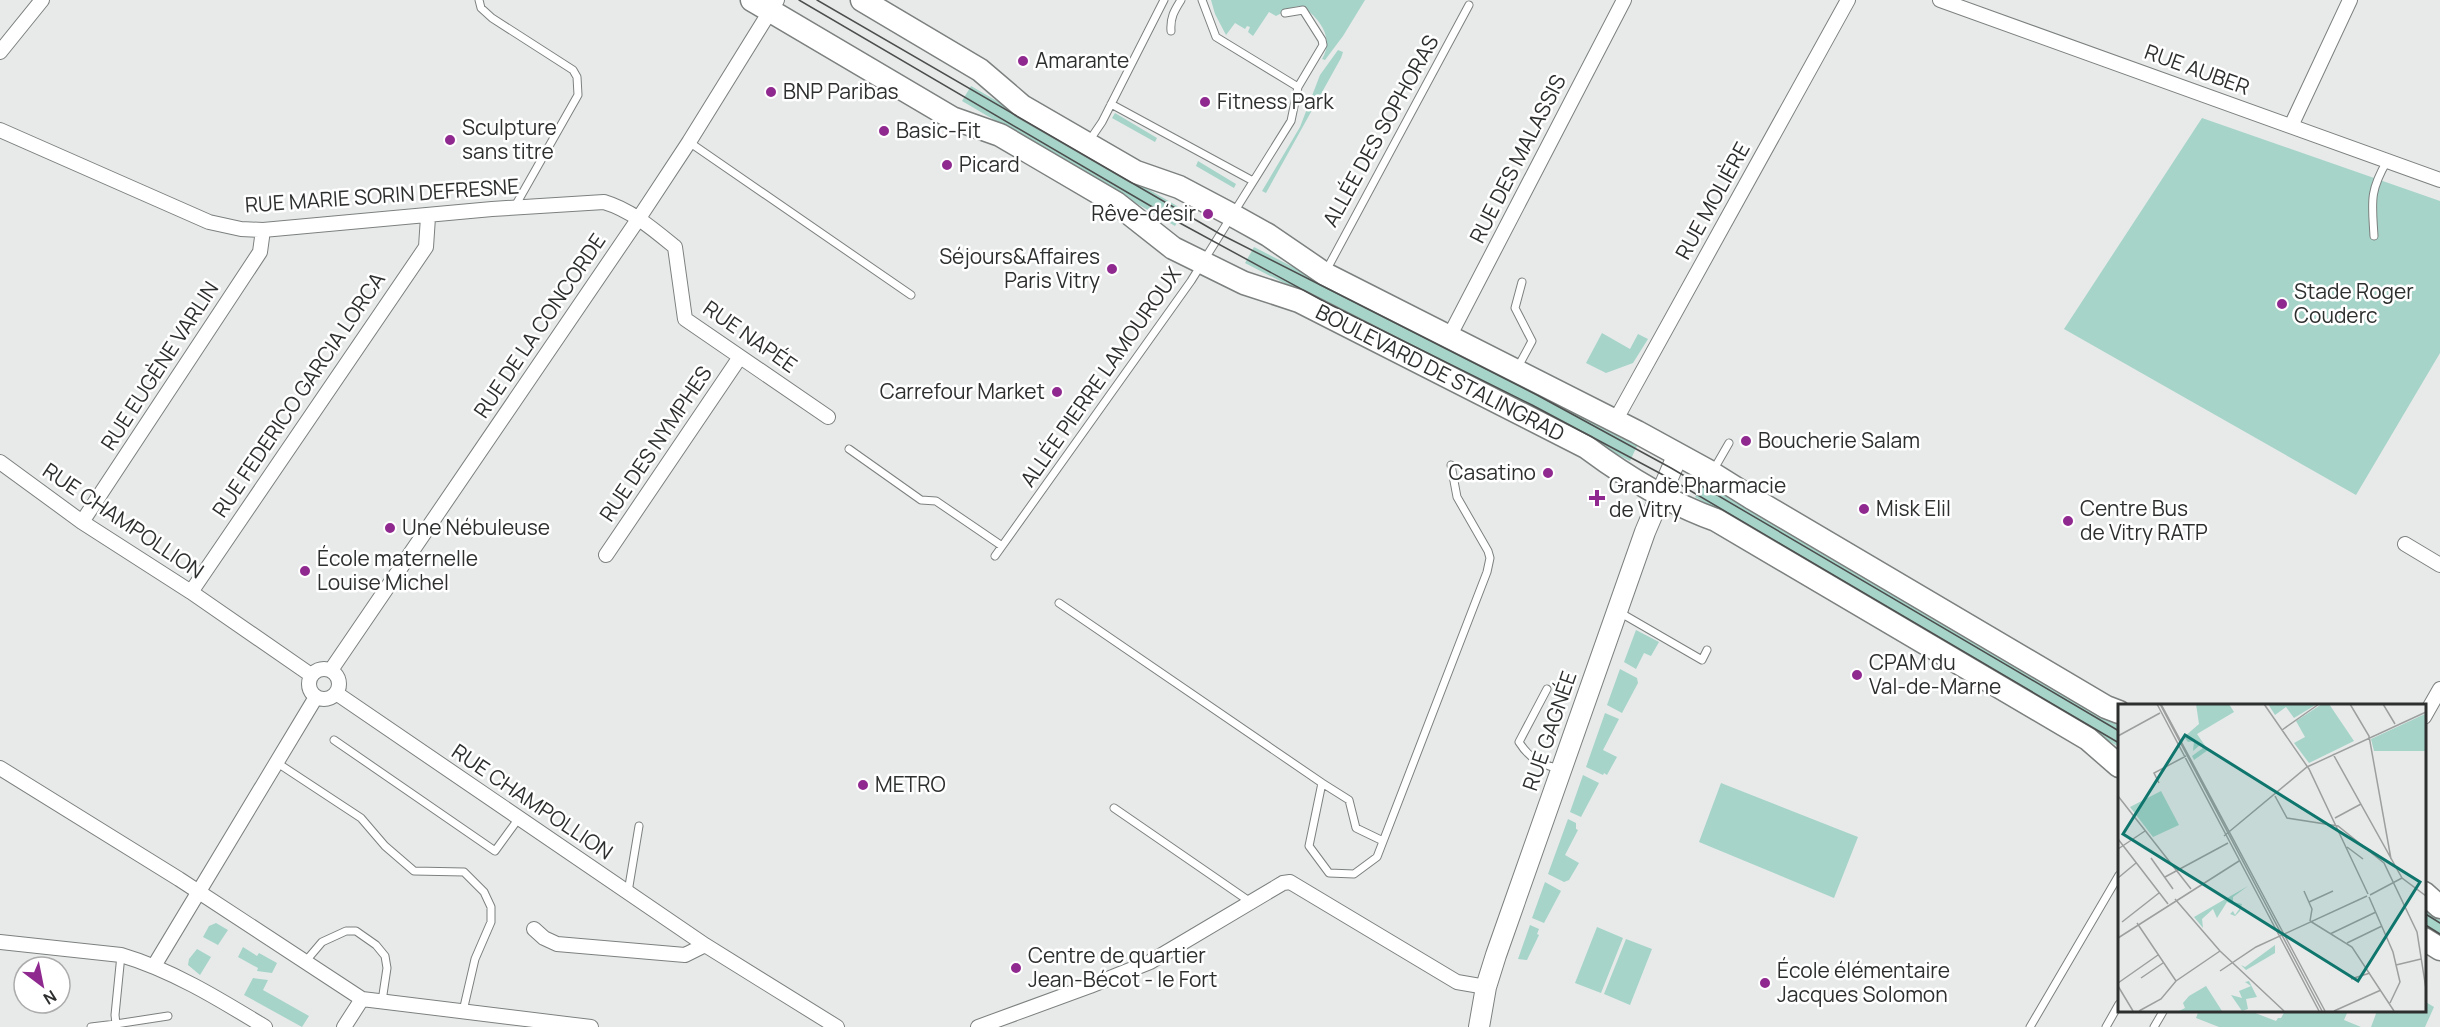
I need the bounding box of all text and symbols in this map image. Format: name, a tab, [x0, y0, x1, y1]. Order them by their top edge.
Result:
street label: ALLÉE DES SOPHORAS	[1316, 30, 1445, 231]
street label: RUE AUBER	[2141, 37, 2254, 101]
place label: Amarante	[1035, 46, 1129, 74]
marker: Amarante	[1016, 54, 1030, 68]
street label: RUE DES MALASSIS	[1463, 70, 1572, 248]
place label: BNP Paribas	[783, 77, 899, 105]
marker: BNP Paribas	[764, 85, 778, 99]
place label: Fitness Park	[1217, 87, 1334, 115]
marker: Fitness Park	[1198, 95, 1212, 109]
place label: Sculpture sans titre	[462, 113, 557, 165]
place label: Basic-Fit	[896, 116, 981, 144]
marker: Basic-Fit	[877, 124, 891, 138]
marker: Sculpture sans titre	[443, 133, 457, 147]
street label: RUE MOLIÈRE	[1668, 137, 1756, 264]
place label: Picard	[959, 150, 1020, 178]
marker: Picard	[940, 158, 954, 172]
street label: RUE MARIE SORIN DEFRESNE	[244, 171, 520, 219]
place label: Rêve-désir	[1091, 199, 1196, 227]
marker: Rêve-désir	[1201, 207, 1215, 221]
street label: RUE DE LA CONCORDE	[467, 228, 611, 423]
place label: Séjours&Affaires Paris Vitry	[939, 242, 1100, 294]
street label: ALLÉE PIERRE LAMOUROUX	[1013, 261, 1187, 492]
marker: Séjours&Affaires Paris Vitry	[1105, 262, 1119, 276]
street label: RUE FEDERICO GARCIA LORCA	[206, 266, 391, 522]
street label: RUE EUGÈNE VARLIN	[94, 276, 224, 455]
place label: Stade Roger Couderc	[2294, 277, 2414, 329]
street label: RUE NAPÉE	[698, 294, 803, 379]
street label: BOULEVARD DE STALINGRAD	[1311, 297, 1570, 447]
marker: Stade Roger Couderc	[2275, 297, 2289, 311]
street label: RUE DES NYMPHES	[593, 360, 718, 527]
place label: Carrefour Market	[880, 377, 1045, 405]
marker: Carrefour Market	[1050, 385, 1064, 399]
place label: Boucherie Salam	[1758, 426, 1920, 454]
marker: Boucherie Salam	[1739, 434, 1753, 448]
street label: RUE CHAMPOLLION	[38, 456, 209, 584]
place label: Casatino	[1448, 458, 1536, 486]
marker: Casatino	[1541, 466, 1555, 480]
place label: Grande Pharmacie de Vitry	[1609, 471, 1786, 523]
marker: Grande Pharmacie de Vitry	[1590, 491, 1604, 505]
place label: Misk Elil	[1876, 494, 1951, 522]
place label: Centre Bus de Vitry RATP	[2080, 494, 2208, 546]
marker: Misk Elil	[1857, 502, 1871, 516]
place label: Une Nébuleuse	[402, 513, 550, 541]
marker: Centre Bus de Vitry RATP	[2061, 514, 2075, 528]
marker: Une Nébuleuse	[383, 521, 397, 535]
place label: École maternelle Louise Michel	[317, 544, 478, 596]
marker: École maternelle Louise Michel	[298, 564, 312, 578]
place label: CPAM du Val-de-Marne	[1869, 648, 2001, 700]
street label: RUE GAGNÉE	[1516, 667, 1583, 794]
marker: CPAM du Val-de-Marne	[1850, 668, 1864, 682]
inset map	[2118, 704, 2425, 1012]
street label: RUE CHAMPOLLION	[447, 737, 618, 865]
place label: METRO	[875, 770, 946, 798]
marker: METRO	[856, 778, 870, 792]
place label: Centre de quartier Jean-Bécot - le Fort	[1028, 941, 1217, 993]
north arrow	[12, 955, 72, 1015]
place label: École élémentaire Jacques Solomon	[1777, 956, 1950, 1008]
marker: Centre de quartier Jean-Bécot - le Fort	[1009, 961, 1023, 975]
marker: École élémentaire Jacques Solomon	[1758, 976, 1772, 990]
text: N	[39, 985, 61, 1010]

